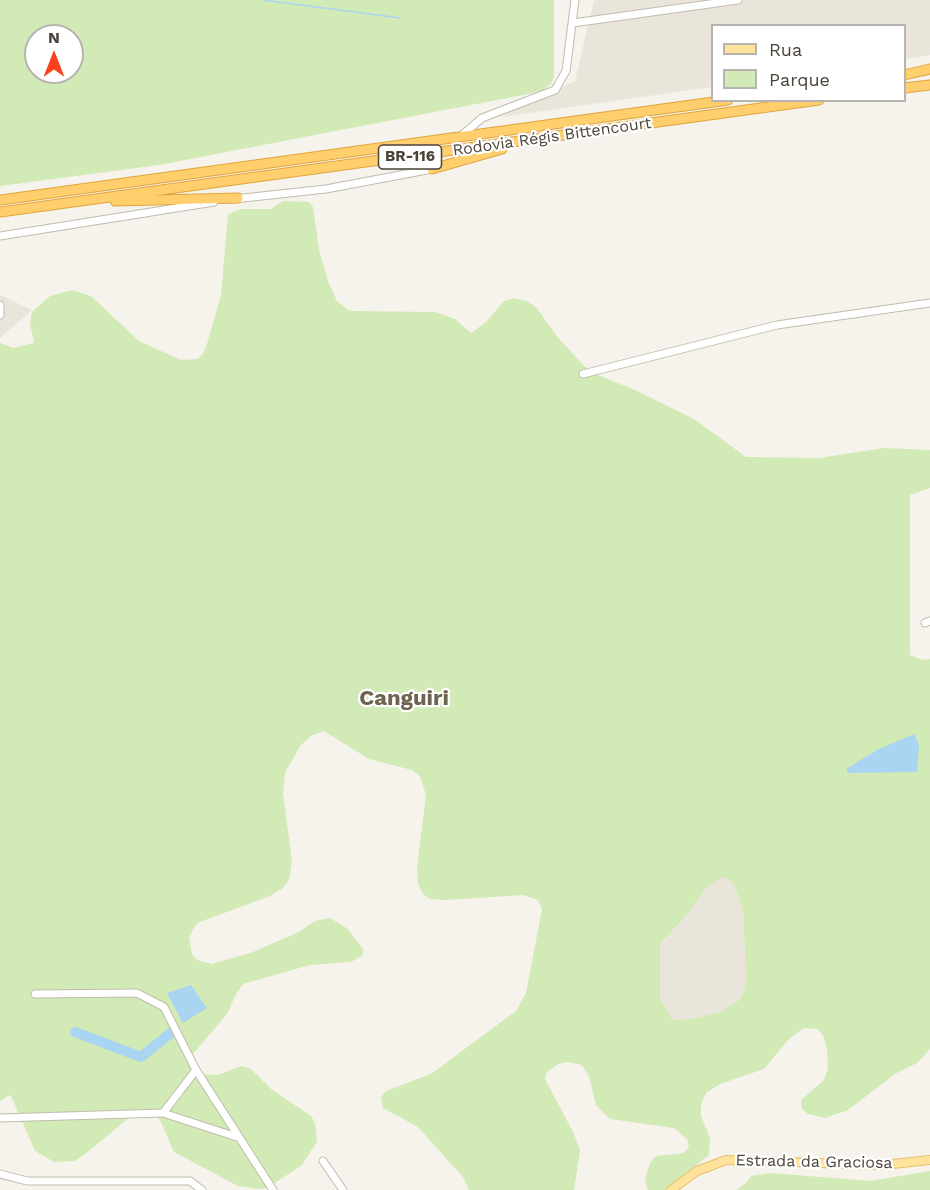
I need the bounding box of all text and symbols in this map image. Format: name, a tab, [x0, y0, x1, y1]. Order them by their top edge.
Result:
north arrow	[24, 24, 84, 84]
legend	[711, 24, 906, 102]
text: N	[48, 28, 60, 47]
text: Rua	[769, 39, 802, 60]
text: Parque	[769, 69, 830, 90]
street label: Rodovia Régis Bittencourt	[451, 114, 653, 160]
road number: BR-116	[378, 145, 442, 169]
district label: Canguiri	[359, 686, 449, 712]
street label: Estrada da Graciosa	[735, 1151, 893, 1173]

